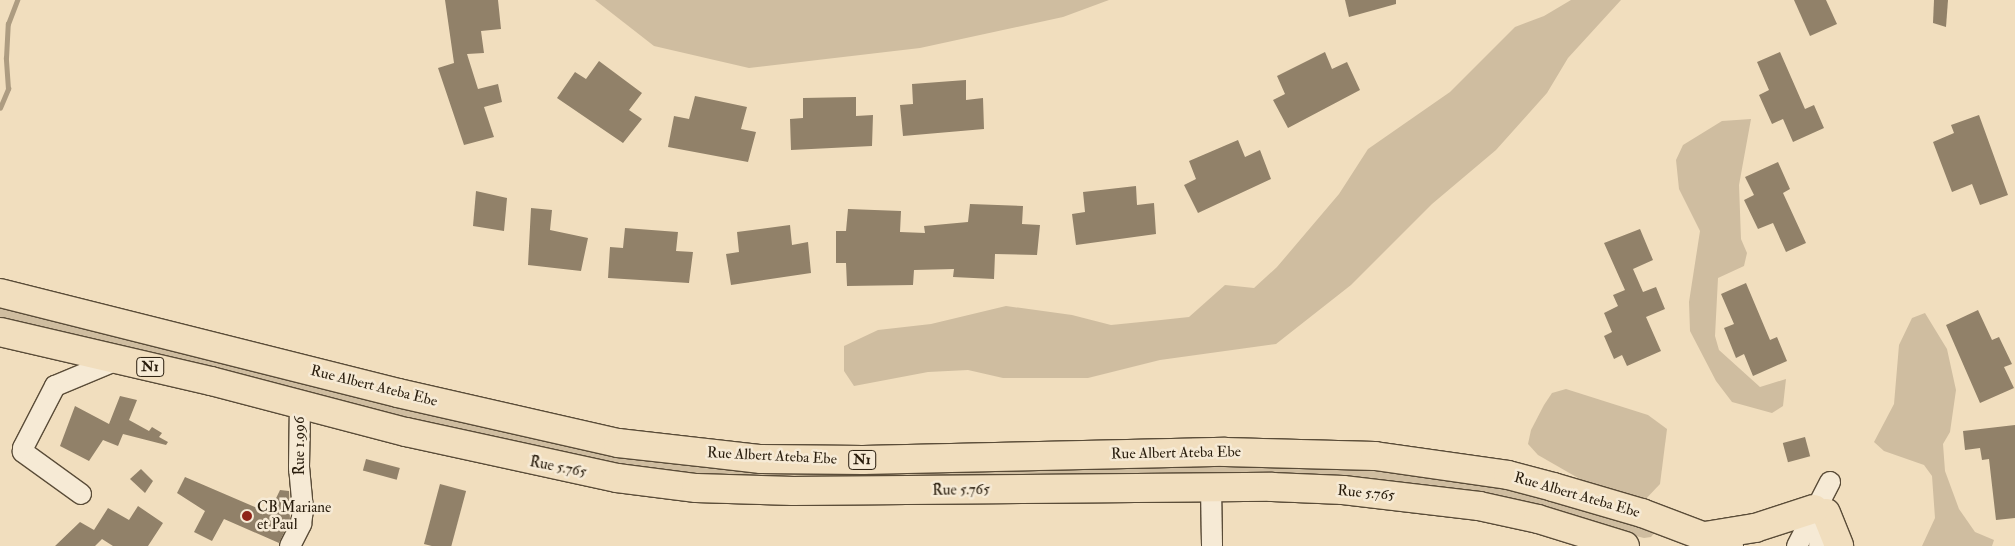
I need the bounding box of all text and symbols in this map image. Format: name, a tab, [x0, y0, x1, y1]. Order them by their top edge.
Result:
road number: N1	[135, 356, 165, 378]
street label: Rue Albert Ateba Ebe	[309, 362, 439, 410]
street label: Rue 1.996	[291, 417, 309, 475]
street label: Rue Albert Ateba Ebe	[1111, 443, 1241, 463]
street label: Rue Albert Ateba Ebe	[707, 444, 837, 468]
road number: N1	[847, 448, 877, 472]
street label: Rue 5.765	[528, 453, 588, 481]
street label: Rue Albert Ateba Ebe	[1512, 468, 1642, 522]
street label: Rue 5.765	[932, 480, 990, 500]
street label: Rue 5.765	[1337, 482, 1395, 504]
place label: CB Mariane et Paul	[257, 498, 331, 533]
marker: CB Mariane et Paul	[241, 510, 253, 522]

